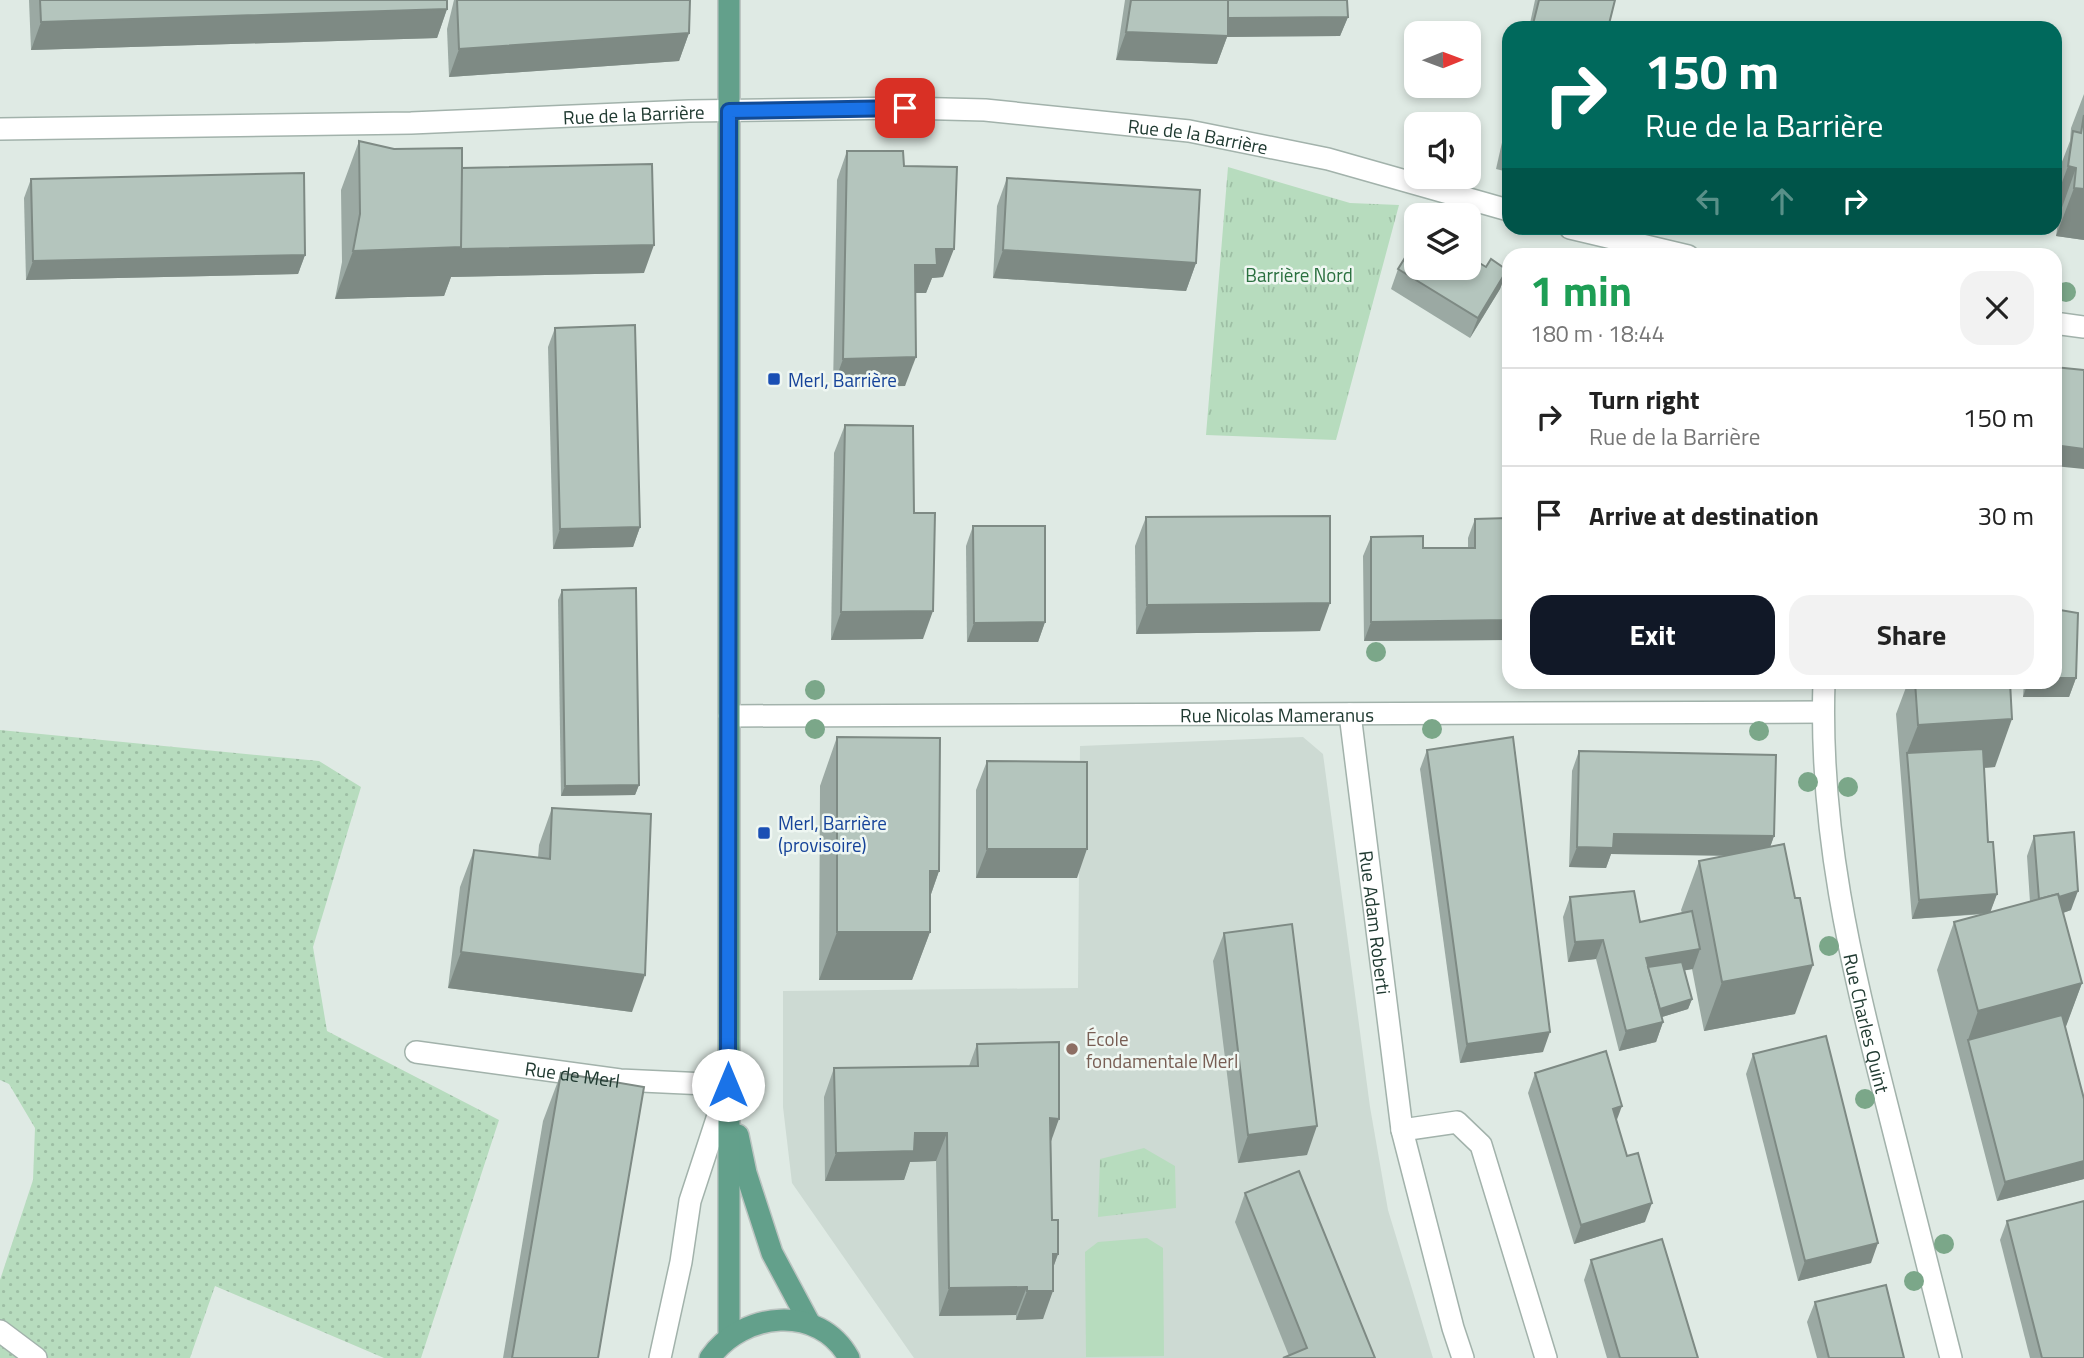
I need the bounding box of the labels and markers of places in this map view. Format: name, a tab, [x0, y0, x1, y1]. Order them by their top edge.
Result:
pin	[875, 78, 935, 138]
place label: Merl, Barrière	[788, 365, 897, 394]
marker: Merl, Barrière	[766, 371, 782, 387]
place label: Merl, Barrière (provisoire)	[778, 808, 887, 859]
marker: Merl, Barrière (provisoire)	[756, 825, 772, 841]
place label: École fondamentale Merl	[1086, 1024, 1238, 1075]
marker: École fondamentale Merl	[1064, 1041, 1080, 1057]

